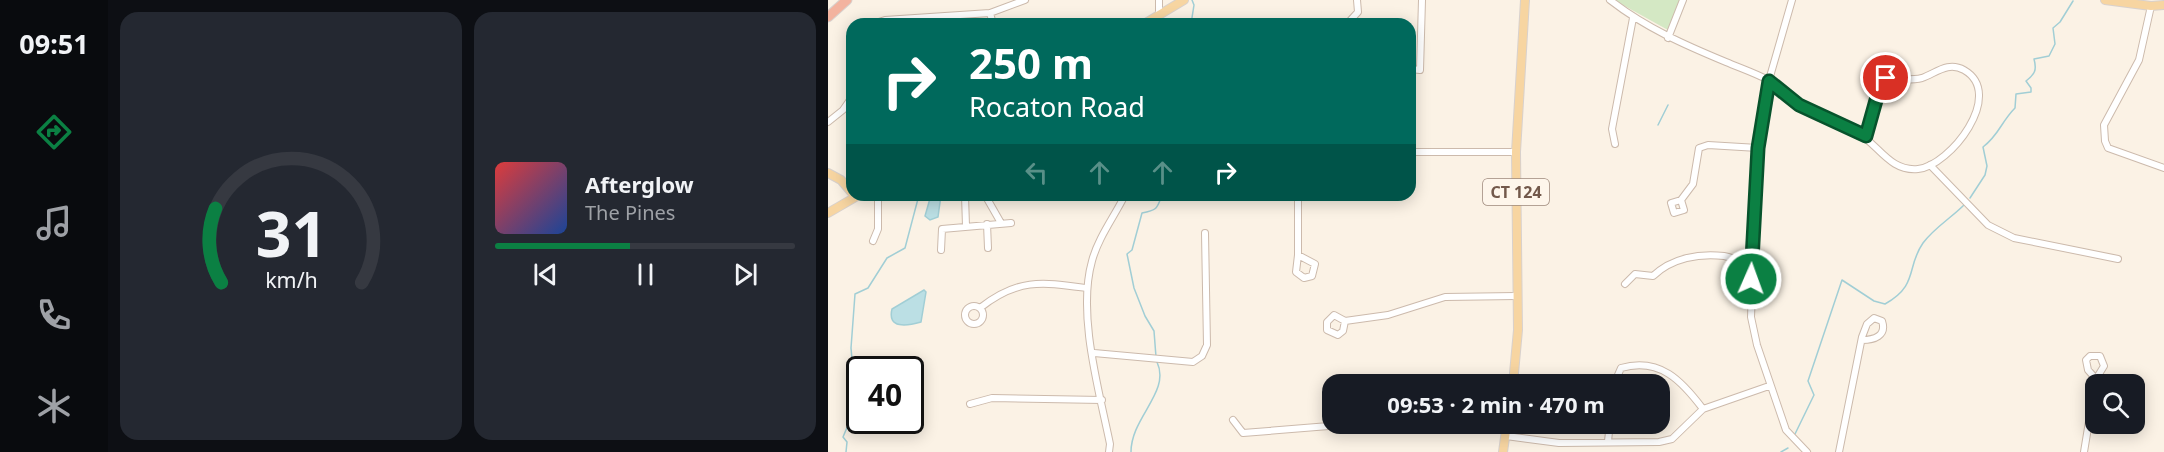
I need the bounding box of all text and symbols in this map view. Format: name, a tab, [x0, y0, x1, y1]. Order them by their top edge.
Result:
text: 09:51	[19, 25, 89, 62]
text: 250 m	[969, 34, 1093, 91]
icon: right	[870, 42, 948, 120]
pin	[1860, 52, 1911, 103]
icon: arrive	[1869, 61, 1902, 94]
text: Rocaton Road	[969, 88, 1145, 125]
icon: directions	[33, 111, 75, 153]
icon: left	[1020, 156, 1053, 189]
icon: ahead	[1083, 156, 1116, 189]
icon: ahead	[1146, 156, 1179, 189]
icon: right	[1209, 156, 1242, 189]
text: Afterglow	[585, 169, 694, 199]
road number: CT 124	[1483, 179, 1549, 205]
text: 31	[255, 190, 327, 275]
text: The Pines	[585, 199, 675, 226]
icon: music	[33, 202, 75, 244]
position arrow	[1719, 247, 1783, 311]
icon: previous	[529, 258, 562, 291]
icon: pause	[629, 258, 662, 291]
icon: next	[729, 258, 762, 291]
text: km/h	[265, 265, 317, 294]
icon: phone	[33, 294, 75, 336]
speed limit sign: 40	[846, 356, 924, 434]
map controls	[2085, 374, 2145, 434]
button: search	[2085, 374, 2145, 434]
icon: climate	[33, 385, 75, 427]
text: 09:53 · 2 min · 470 m	[1387, 389, 1605, 419]

